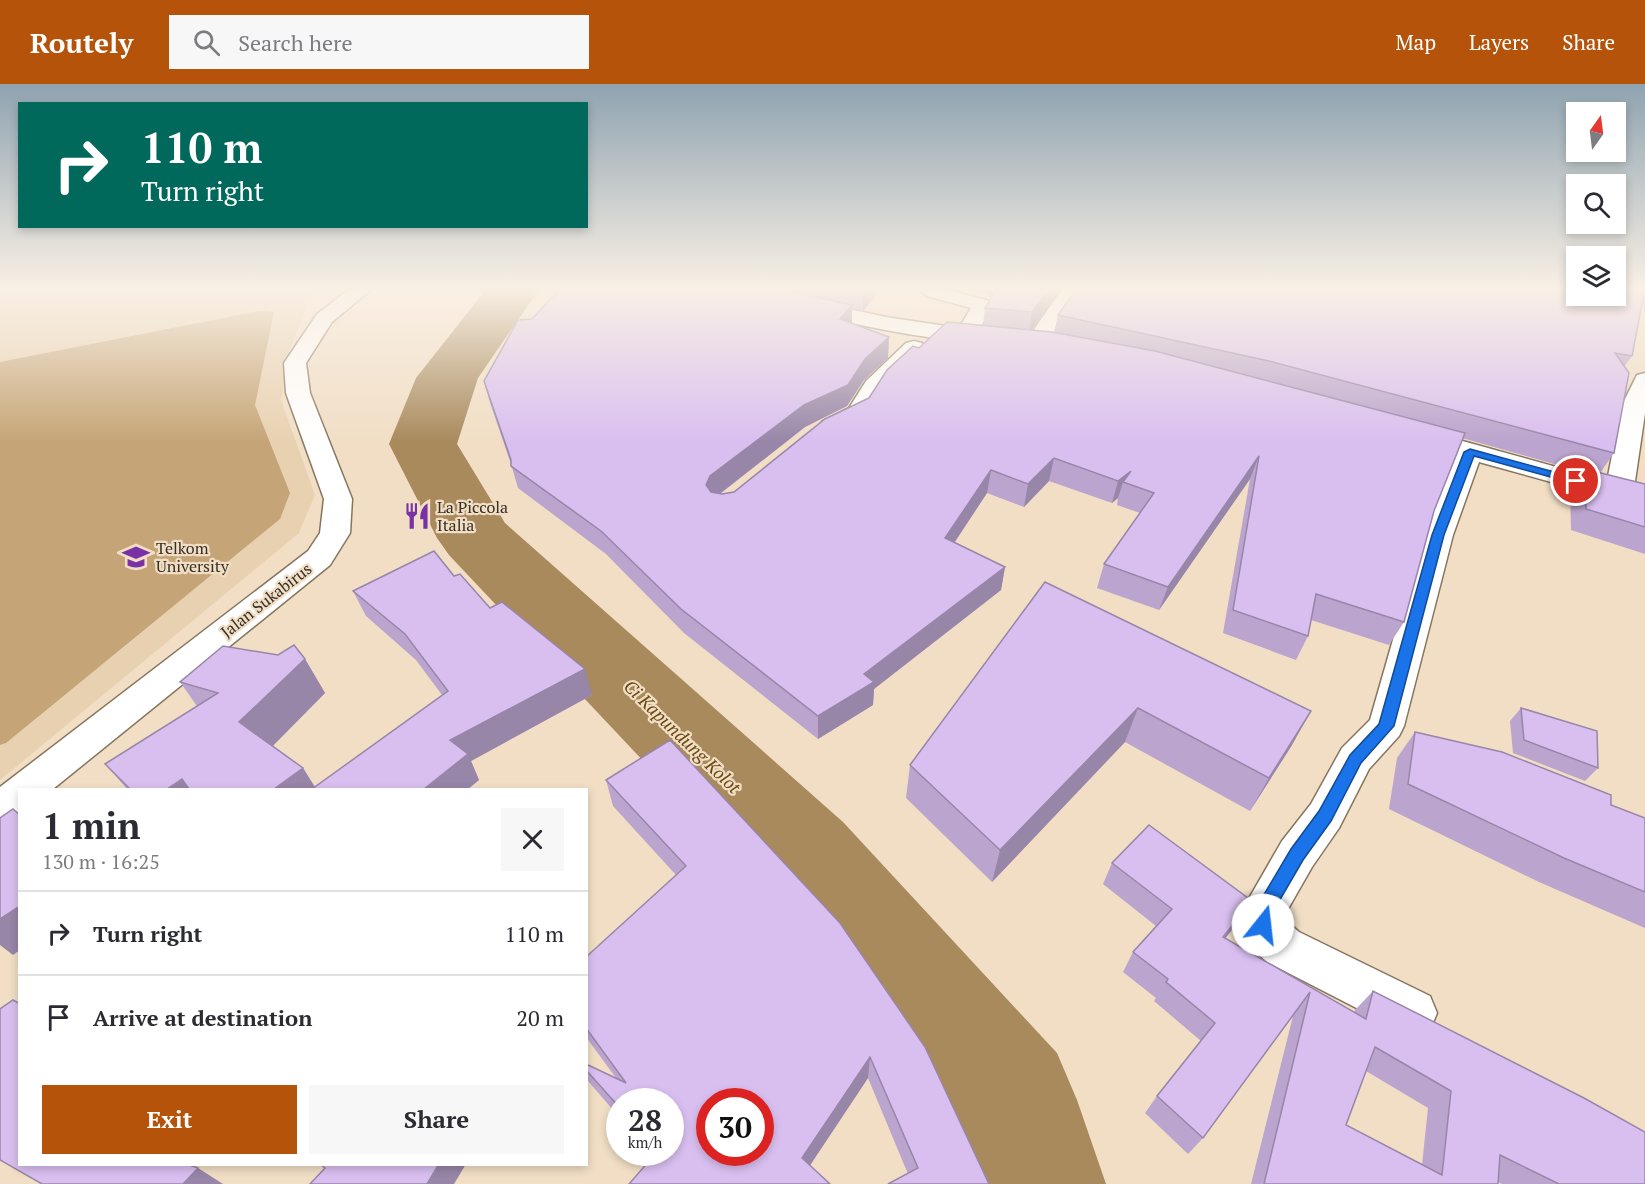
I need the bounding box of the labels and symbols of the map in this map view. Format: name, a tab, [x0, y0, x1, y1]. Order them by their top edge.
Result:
north arrow	[1566, 102, 1626, 162]
pin	[1550, 455, 1601, 506]
place label: La Piccola Italia	[437, 496, 508, 536]
restaurant icon: La Piccola Italia	[402, 501, 432, 531]
place label: Telkom University	[156, 537, 230, 577]
school or university icon: Telkom University	[121, 542, 151, 572]
street label: Jalan Sukabirus	[216, 558, 316, 642]
water label: Ci Kapundung Kolot	[619, 674, 747, 799]
position arrow	[1231, 893, 1295, 957]
speed limit sign: 30	[696, 1088, 774, 1166]

